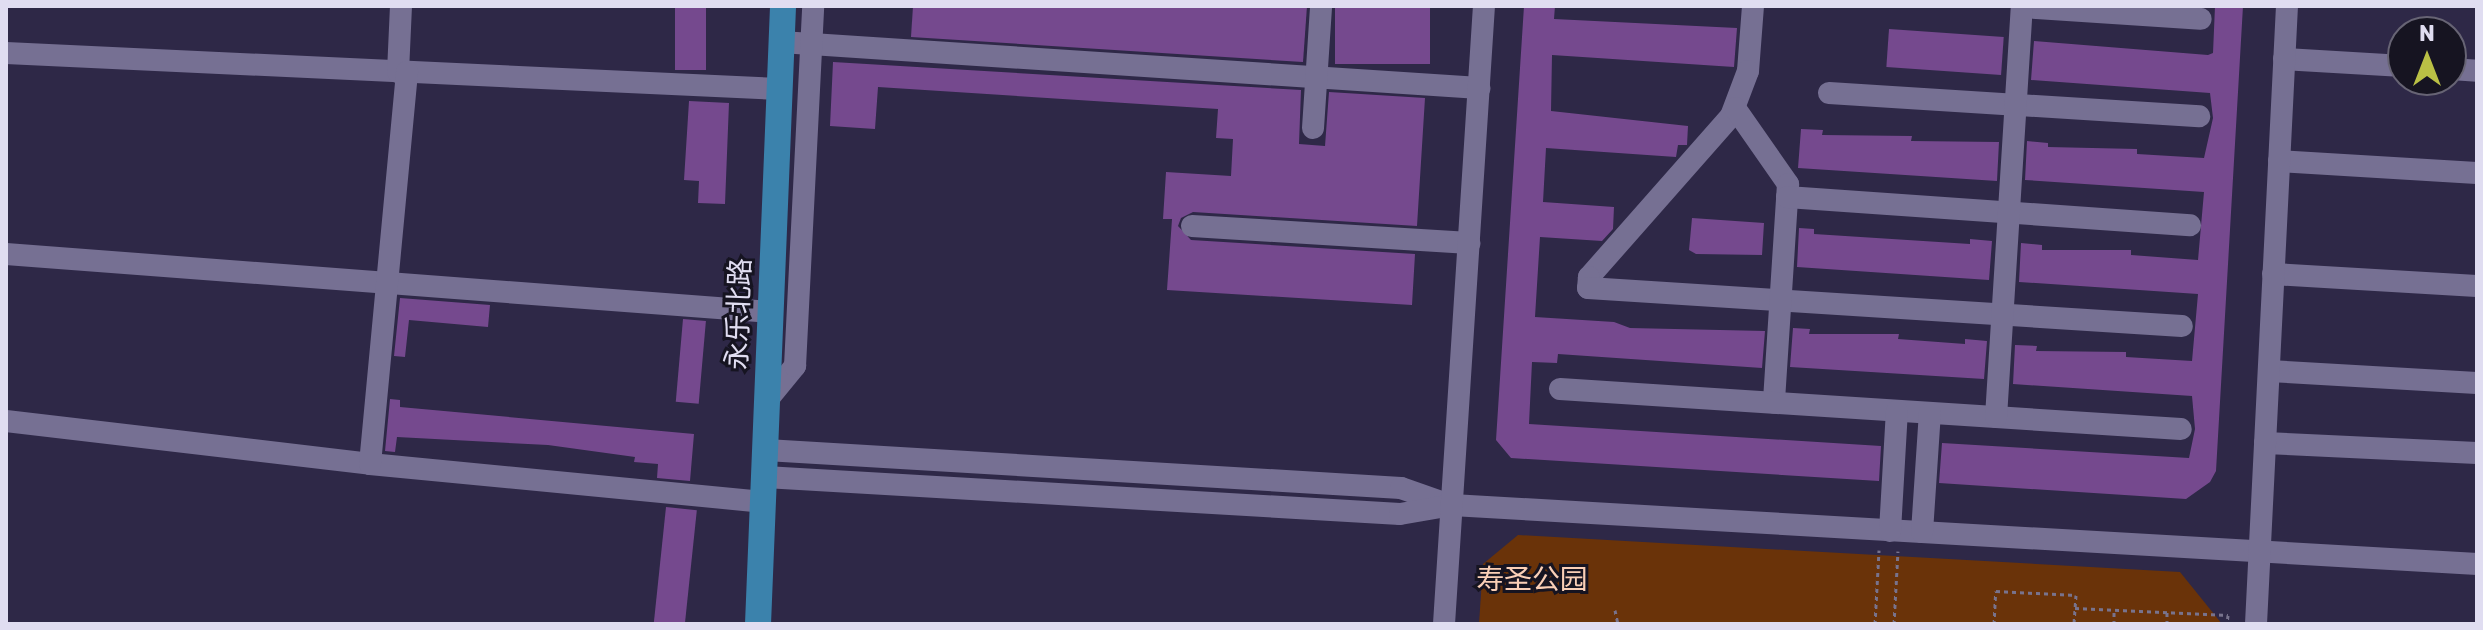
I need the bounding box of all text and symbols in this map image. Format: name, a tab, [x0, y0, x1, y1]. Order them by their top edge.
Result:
north arrow	[2387, 16, 2467, 96]
text: N	[2419, 20, 2435, 47]
street label: 永乐北路	[720, 257, 758, 371]
park label: 寿圣公园	[1476, 563, 1588, 597]

